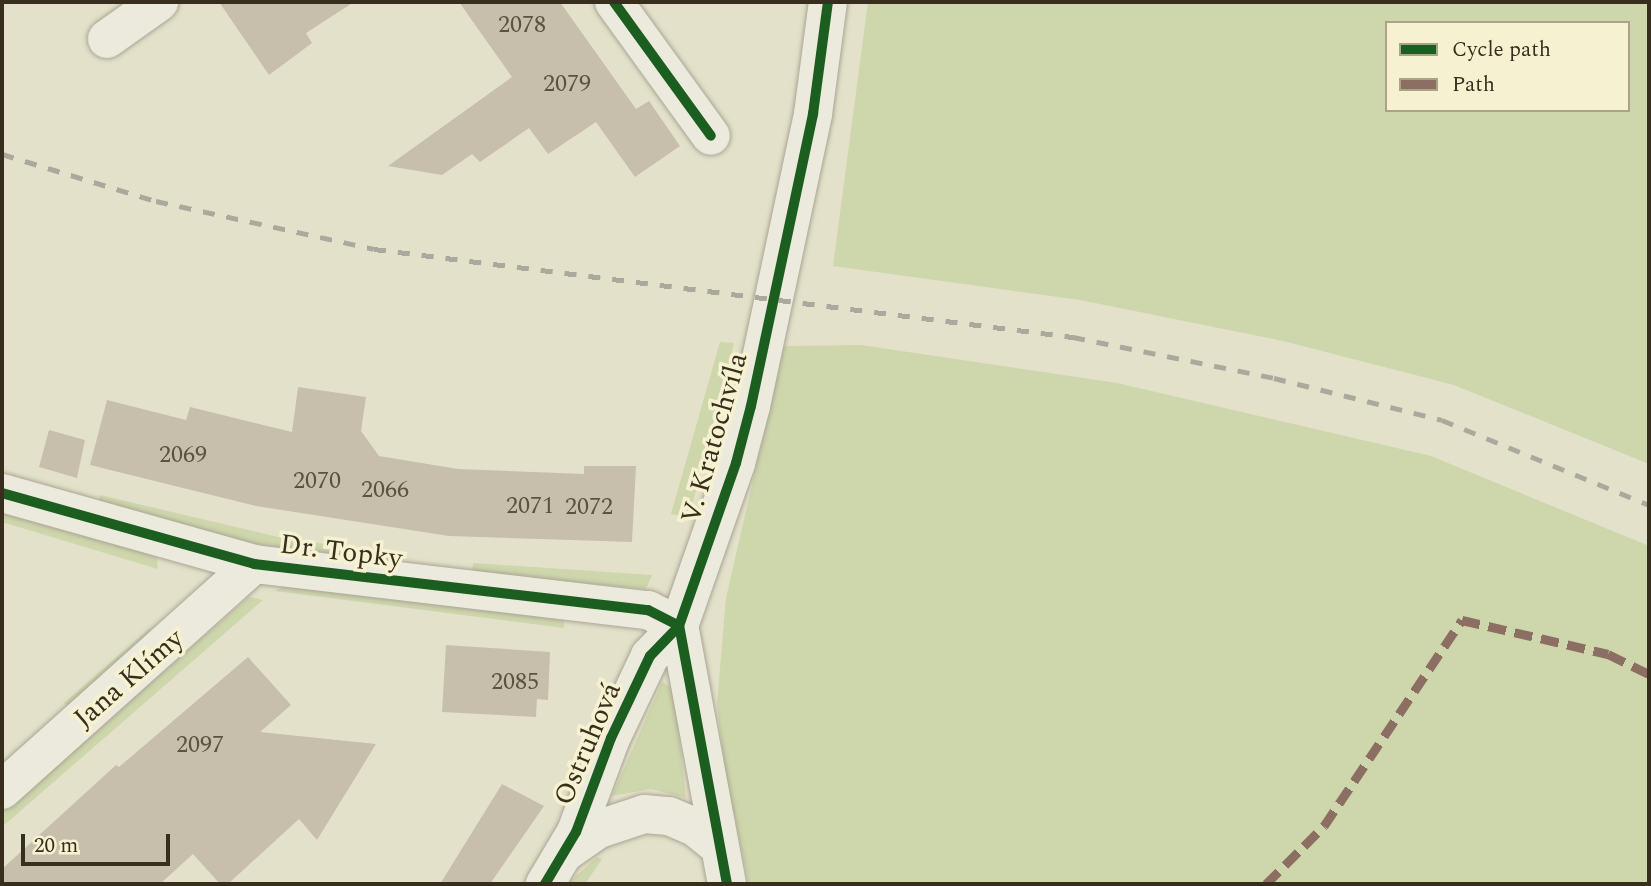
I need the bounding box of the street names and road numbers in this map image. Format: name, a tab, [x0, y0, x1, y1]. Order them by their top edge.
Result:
street label: V. Kratochvíla	[675, 349, 755, 527]
street label: Dr. Topky	[278, 528, 404, 576]
street label: Jana Klímy	[67, 622, 191, 736]
street label: Ostruhová	[547, 678, 629, 810]

